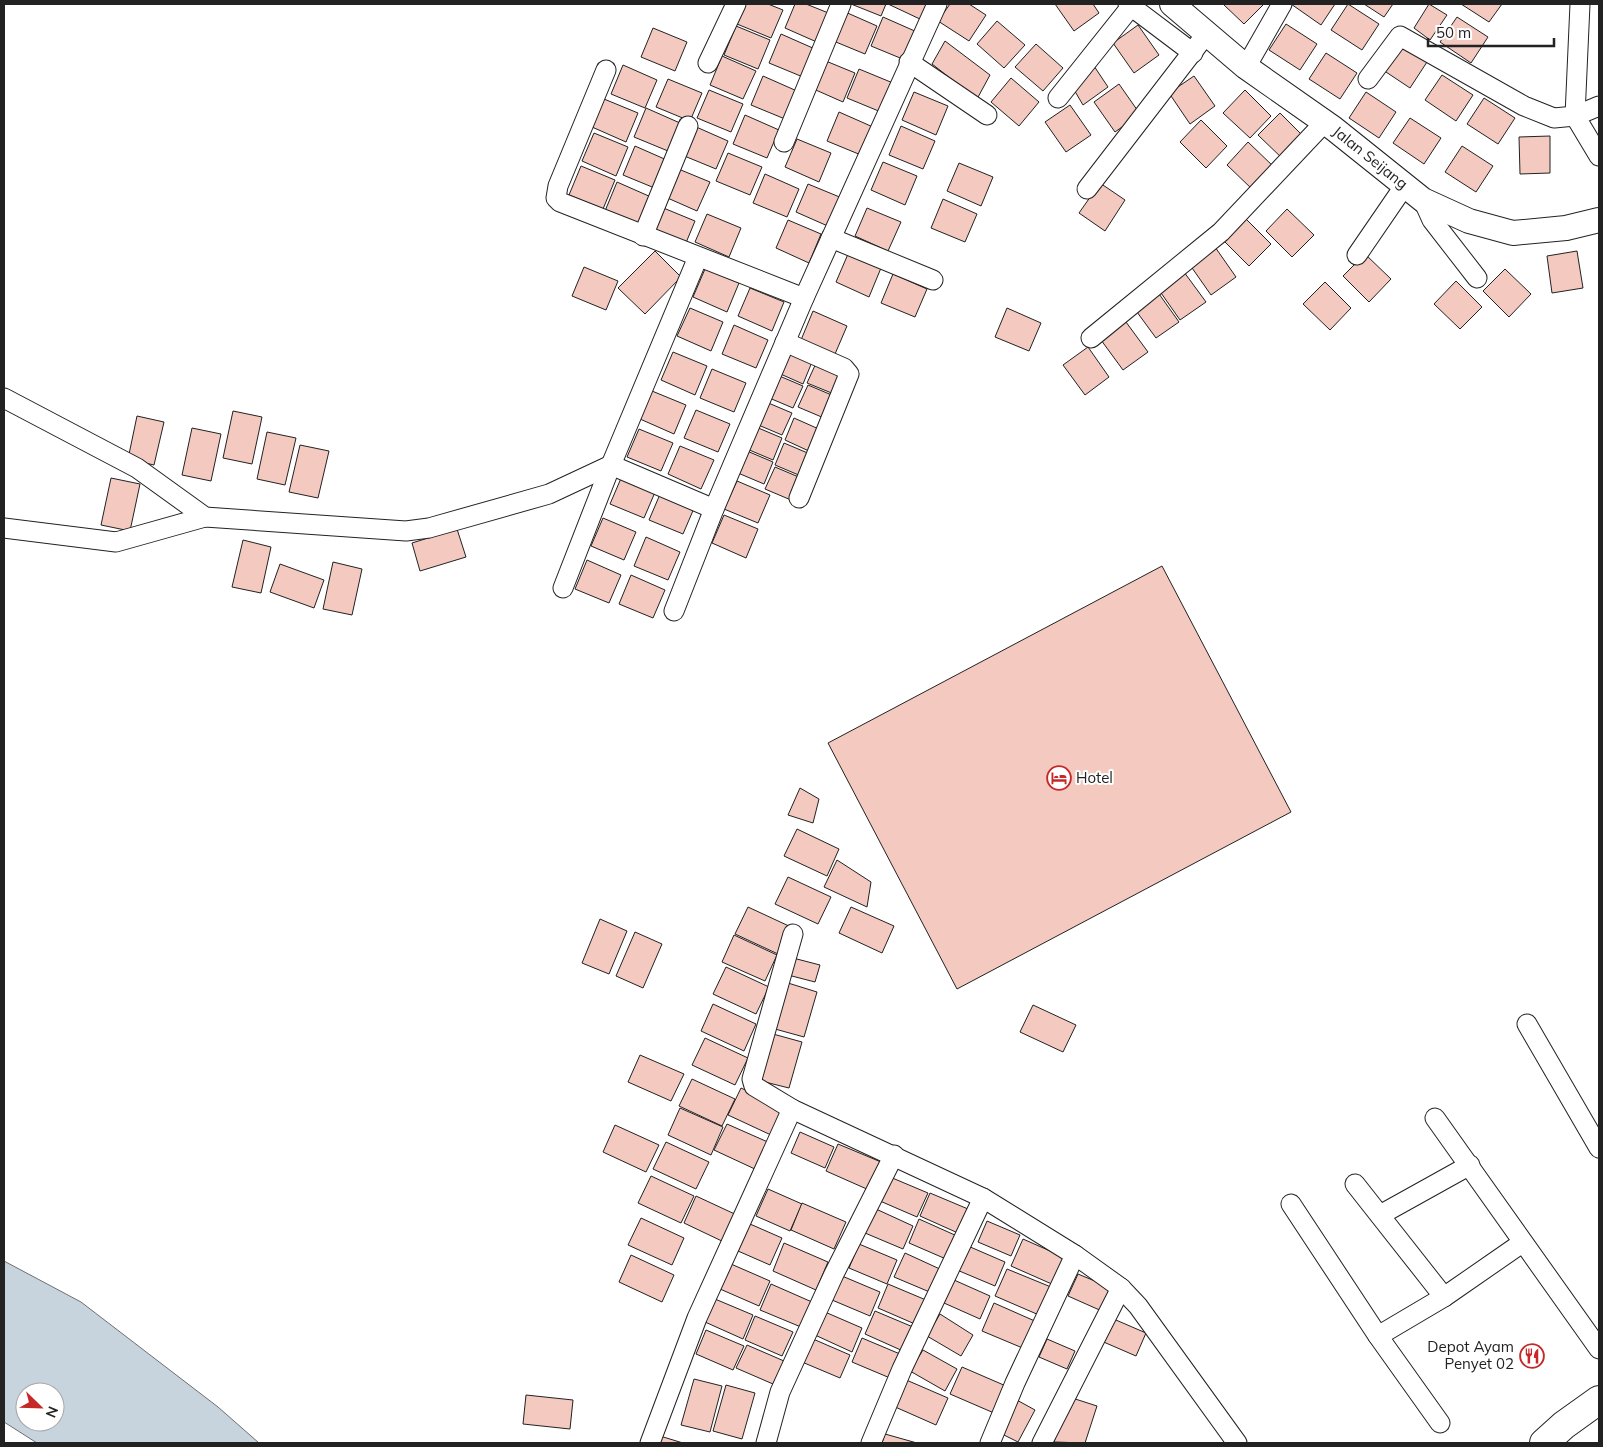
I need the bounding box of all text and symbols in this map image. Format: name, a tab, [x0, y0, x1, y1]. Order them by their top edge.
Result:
scale bar	[1428, 15, 1554, 47]
text: 50 m	[1436, 23, 1471, 42]
street label: Jalan Seijang	[1329, 122, 1412, 193]
hotel icon: Hotel	[1046, 765, 1072, 791]
place label: Hotel	[1076, 768, 1113, 787]
place label: Depot Ayam Penyet 02	[1427, 1337, 1514, 1373]
restaurant icon: Depot Ayam Penyet 02	[1519, 1343, 1545, 1369]
north arrow	[15, 1382, 65, 1432]
text: N	[42, 1404, 62, 1420]

